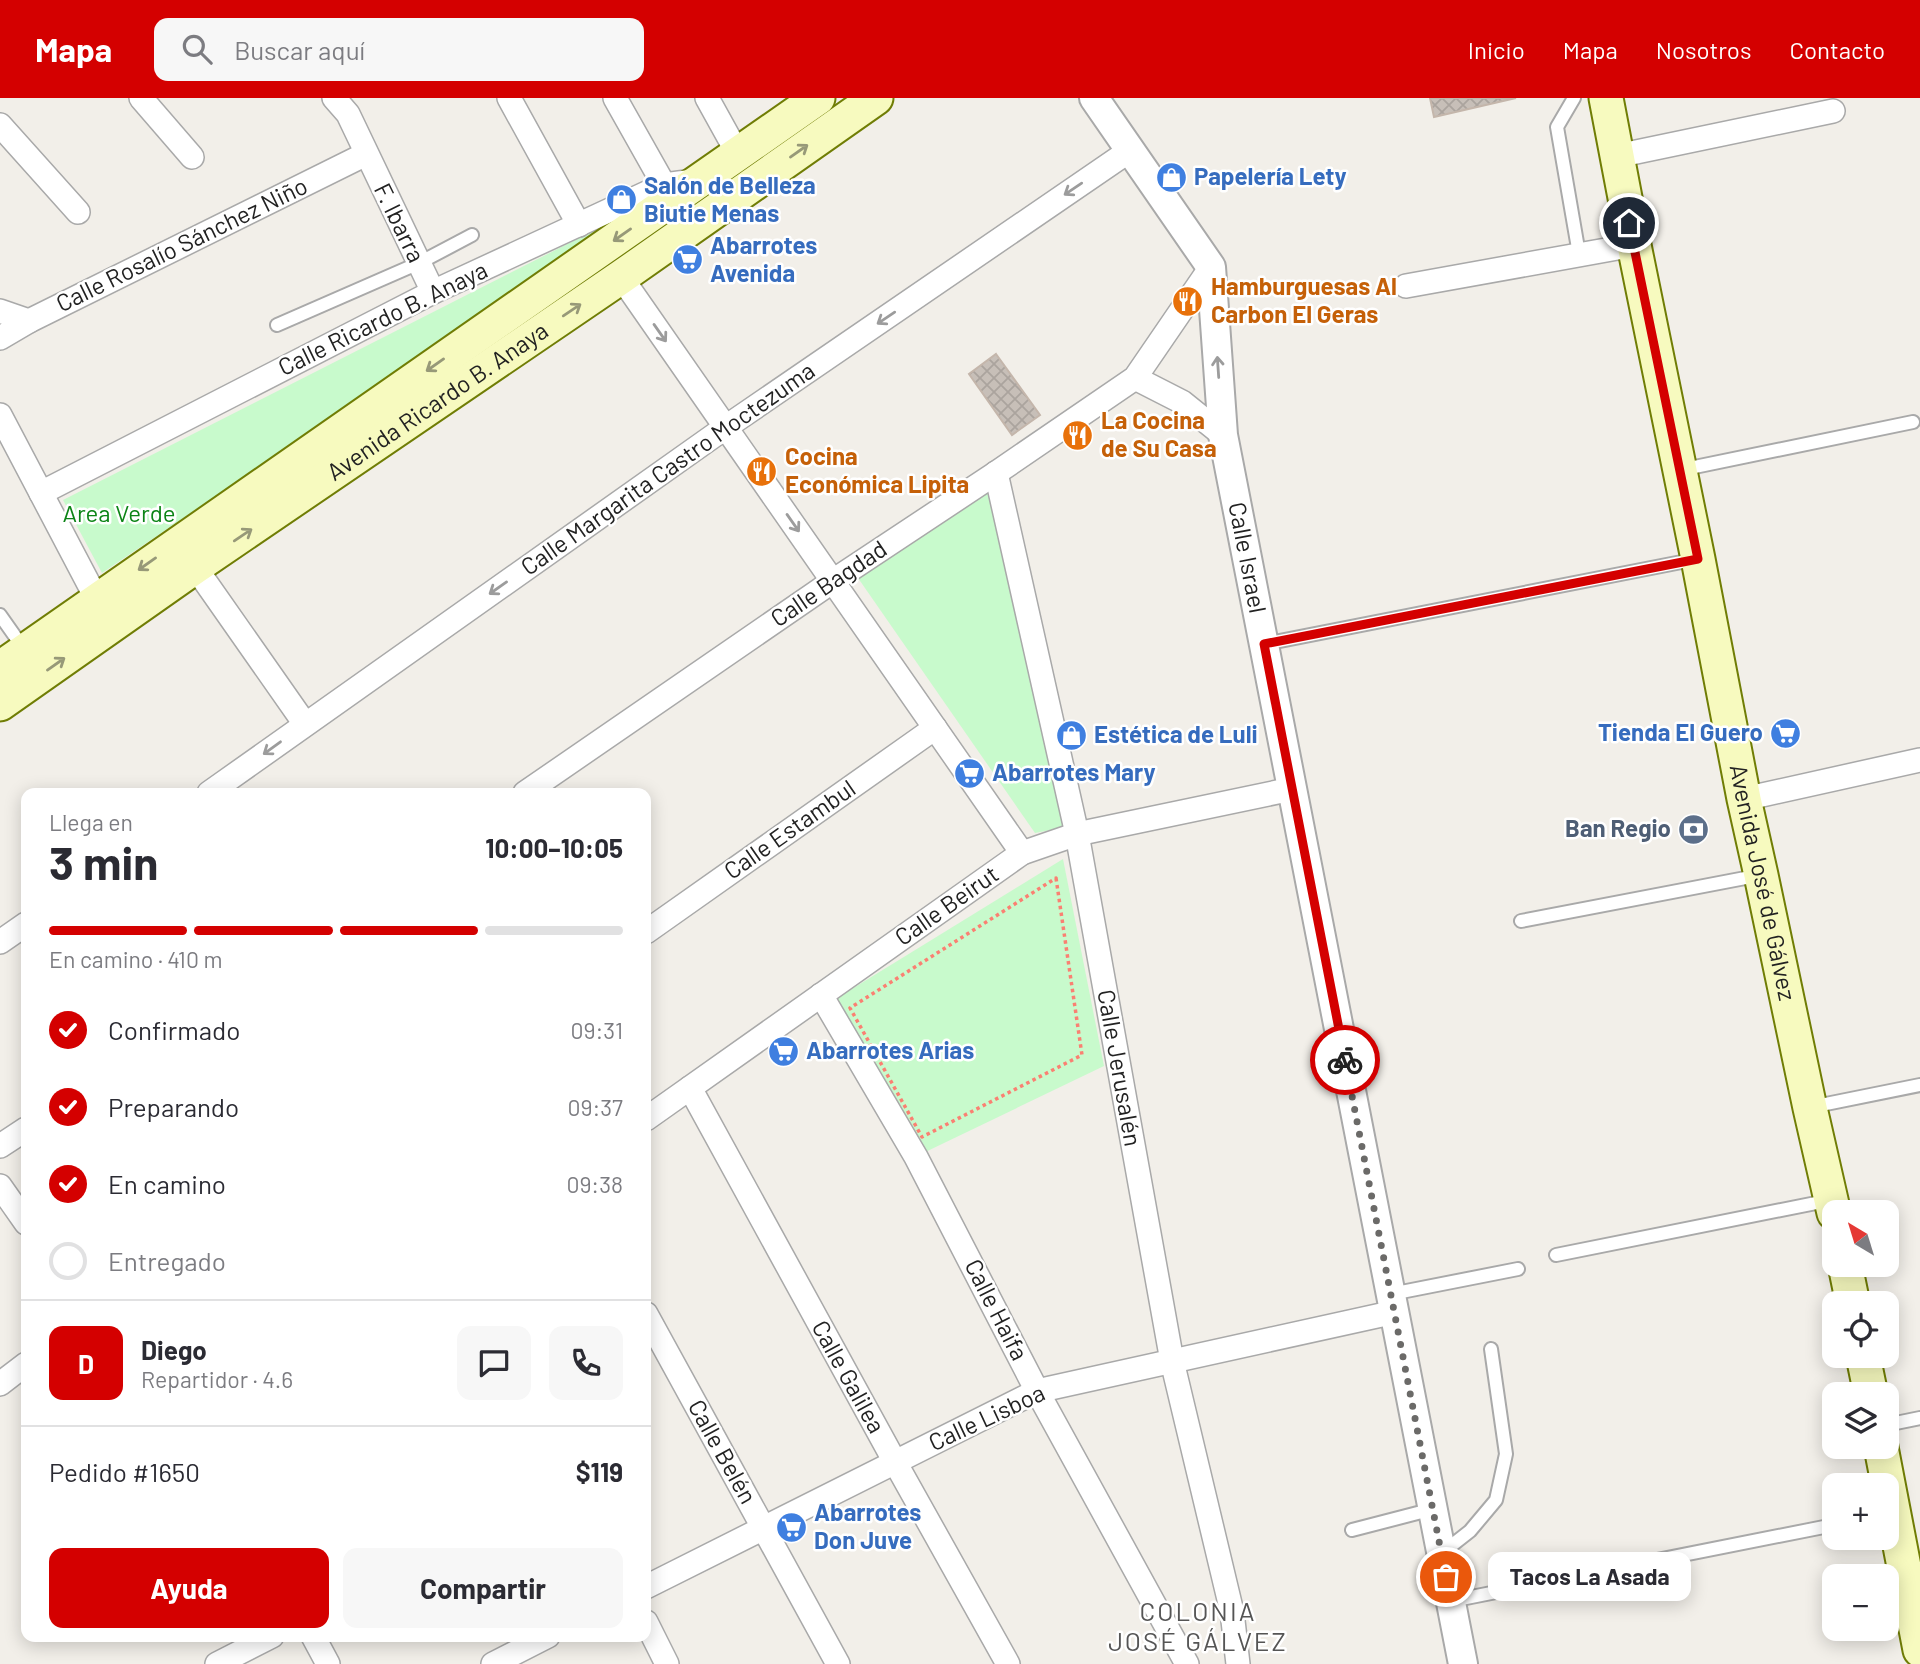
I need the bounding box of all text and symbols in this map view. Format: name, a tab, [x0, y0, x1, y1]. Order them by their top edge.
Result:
search box	[154, 18, 644, 81]
text: Mapa	[35, 29, 112, 69]
icon: search	[178, 30, 216, 68]
text: Buscar aquí	[234, 34, 365, 65]
text: Inicio	[1468, 35, 1525, 64]
text: Mapa	[1563, 35, 1618, 64]
text: Nosotros	[1656, 35, 1752, 64]
text: Contacto	[1790, 35, 1885, 64]
one-way arrow	[789, 144, 808, 158]
shop icon: Papelería Lety	[1154, 160, 1188, 194]
place label: Papelería Lety	[1194, 161, 1347, 190]
street label: Calle Rosalío Sánchez Niño	[51, 170, 312, 317]
place label: Salón de Belleza Biutie Menas	[644, 170, 816, 227]
street label: F. Ibarra	[369, 178, 432, 267]
one-way arrow	[1064, 182, 1083, 196]
shop icon: Salón de Belleza Biutie Menas	[604, 183, 638, 217]
pin	[1599, 193, 1659, 253]
icon: home	[1610, 204, 1648, 242]
one-way arrow	[613, 228, 632, 242]
place label: Abarrotes Avenida	[710, 230, 817, 287]
supermarket icon: Abarrotes Avenida	[670, 243, 704, 277]
street label: Calle Ricardo B. Anaya	[273, 254, 492, 381]
place label: Hamburguesas Al Carbon El Geras	[1211, 271, 1397, 328]
restaurant icon: Hamburguesas Al Carbon El Geras	[1171, 284, 1205, 318]
one-way arrow	[562, 303, 582, 317]
one-way arrow	[876, 311, 896, 325]
street label: Avenida Ricardo B. Anaya	[321, 315, 553, 486]
one-way arrow	[653, 323, 667, 342]
street label: Calle Margarita Castro Moctezuma	[515, 355, 820, 581]
one-way arrow	[1211, 356, 1224, 379]
one-way arrow	[426, 358, 445, 372]
place label: La Cocina de Su Casa	[1101, 405, 1217, 462]
restaurant icon: La Cocina de Su Casa	[1061, 418, 1095, 452]
place label: Cocina Económica Lipita	[785, 441, 969, 498]
restaurant icon: Cocina Económica Lipita	[745, 454, 779, 488]
park label: Area Verde	[62, 498, 176, 527]
street label: Calle Israel	[1223, 499, 1273, 615]
one-way arrow	[786, 513, 800, 533]
one-way arrow	[233, 528, 252, 542]
street label: Calle Bagdad	[765, 533, 892, 632]
one-way arrow	[138, 557, 157, 571]
one-way arrow	[489, 581, 508, 595]
one-way arrow	[46, 657, 65, 671]
supermarket icon: Tienda El Guero	[1769, 716, 1803, 750]
place label: Tienda El Guero	[1598, 717, 1763, 746]
shop icon: Estética de Luli	[1054, 718, 1088, 752]
place label: Estética de Luli	[1094, 719, 1258, 748]
one-way arrow	[263, 741, 282, 755]
supermarket icon: Abarrotes Mary	[952, 756, 986, 790]
place label: Abarrotes Mary	[992, 757, 1156, 786]
street label: Avenida José de Gálvez	[1725, 762, 1803, 1003]
street label: Calle Estambul	[718, 773, 860, 885]
text: Llega en	[49, 808, 133, 836]
bank icon: Ban Regio	[1677, 812, 1711, 846]
place label: Ban Regio	[1565, 813, 1671, 842]
text: 10:00–10:05	[485, 832, 623, 863]
text: 3 min	[49, 834, 158, 889]
street label: Calle Beirut	[889, 859, 1003, 951]
text: En camino · 410 m	[49, 945, 223, 973]
street label: Calle Jerusalén	[1092, 987, 1149, 1148]
icon: check	[49, 1011, 87, 1049]
text: Confirmado	[108, 1014, 240, 1045]
text: 09:31	[570, 1016, 623, 1044]
courier	[1310, 1025, 1380, 1095]
supermarket icon: Abarrotes Arias	[766, 1034, 800, 1068]
place label: Abarrotes Arias	[806, 1035, 974, 1064]
icon: bike	[1326, 1041, 1364, 1079]
icon: check	[49, 1088, 87, 1126]
text: Preparando	[108, 1091, 239, 1122]
text: 09:37	[568, 1093, 623, 1121]
icon: check	[49, 1165, 87, 1203]
text: En camino	[108, 1168, 226, 1199]
text: 09:38	[566, 1170, 623, 1198]
north arrow	[1822, 1200, 1899, 1278]
map controls	[1822, 1200, 1899, 1641]
text: Entregado	[108, 1245, 226, 1276]
street label: Calle Haifa	[960, 1254, 1035, 1365]
button: locate	[1822, 1291, 1899, 1368]
street label: Calle Galilea	[807, 1315, 892, 1438]
button: chat	[457, 1326, 531, 1400]
button: phone	[549, 1326, 623, 1400]
text: Diego	[141, 1334, 207, 1365]
text: D	[78, 1348, 94, 1379]
text: Repartidor · 4.6	[141, 1365, 293, 1393]
street label: Calle Lisboa	[924, 1377, 1049, 1456]
button: layers	[1822, 1382, 1899, 1459]
street label: Calle Belén	[683, 1394, 764, 1508]
text: Pedido #1650	[49, 1456, 200, 1487]
text: $119	[576, 1456, 623, 1487]
button: +	[1822, 1473, 1899, 1550]
place label: Abarrotes Don Juve	[814, 1497, 921, 1554]
supermarket icon: Abarrotes Don Juve	[774, 1510, 808, 1544]
pin	[1416, 1547, 1476, 1607]
button: Ayuda	[49, 1548, 329, 1628]
button: Compartir	[343, 1548, 623, 1628]
callout: Tacos La Asada	[1488, 1552, 1691, 1602]
icon: bag	[1427, 1558, 1465, 1596]
text: Tacos La Asada	[1509, 1562, 1670, 1590]
button: −	[1822, 1564, 1899, 1641]
district label: COLONIA JOSÉ GÁLVEZ	[1108, 1595, 1288, 1656]

